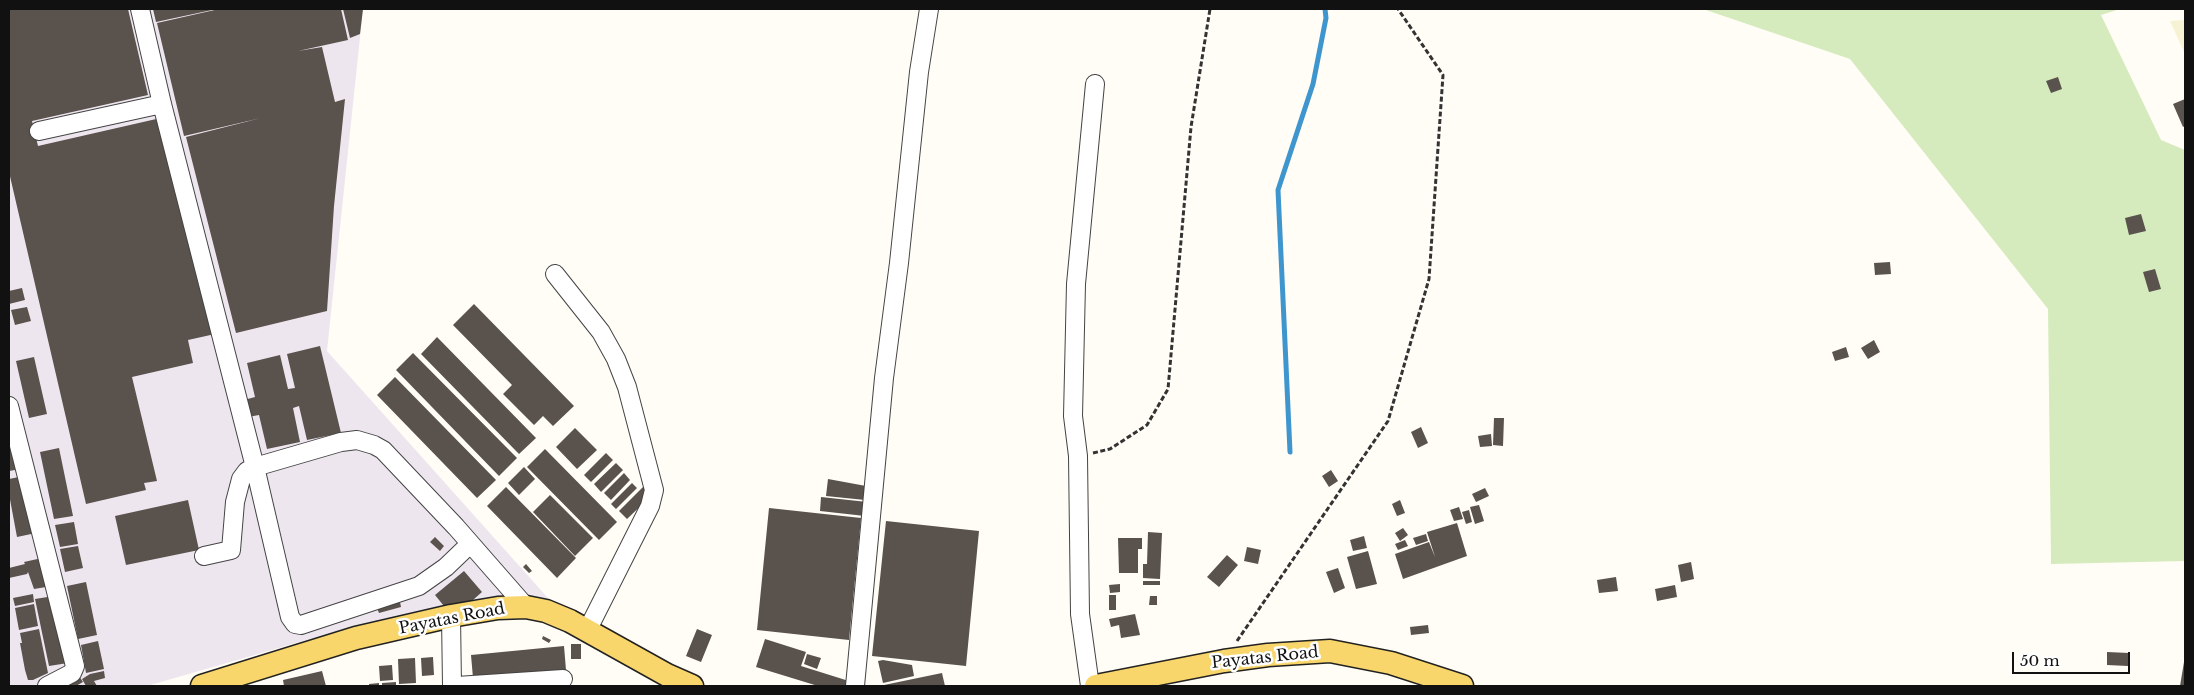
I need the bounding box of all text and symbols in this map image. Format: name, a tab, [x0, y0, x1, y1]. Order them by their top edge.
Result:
street label: Payatas Road	[397, 599, 507, 639]
scale bar	[2014, 642, 2132, 674]
street label: Payatas Road	[1210, 643, 1320, 673]
text: 50 m	[2020, 651, 2060, 670]

